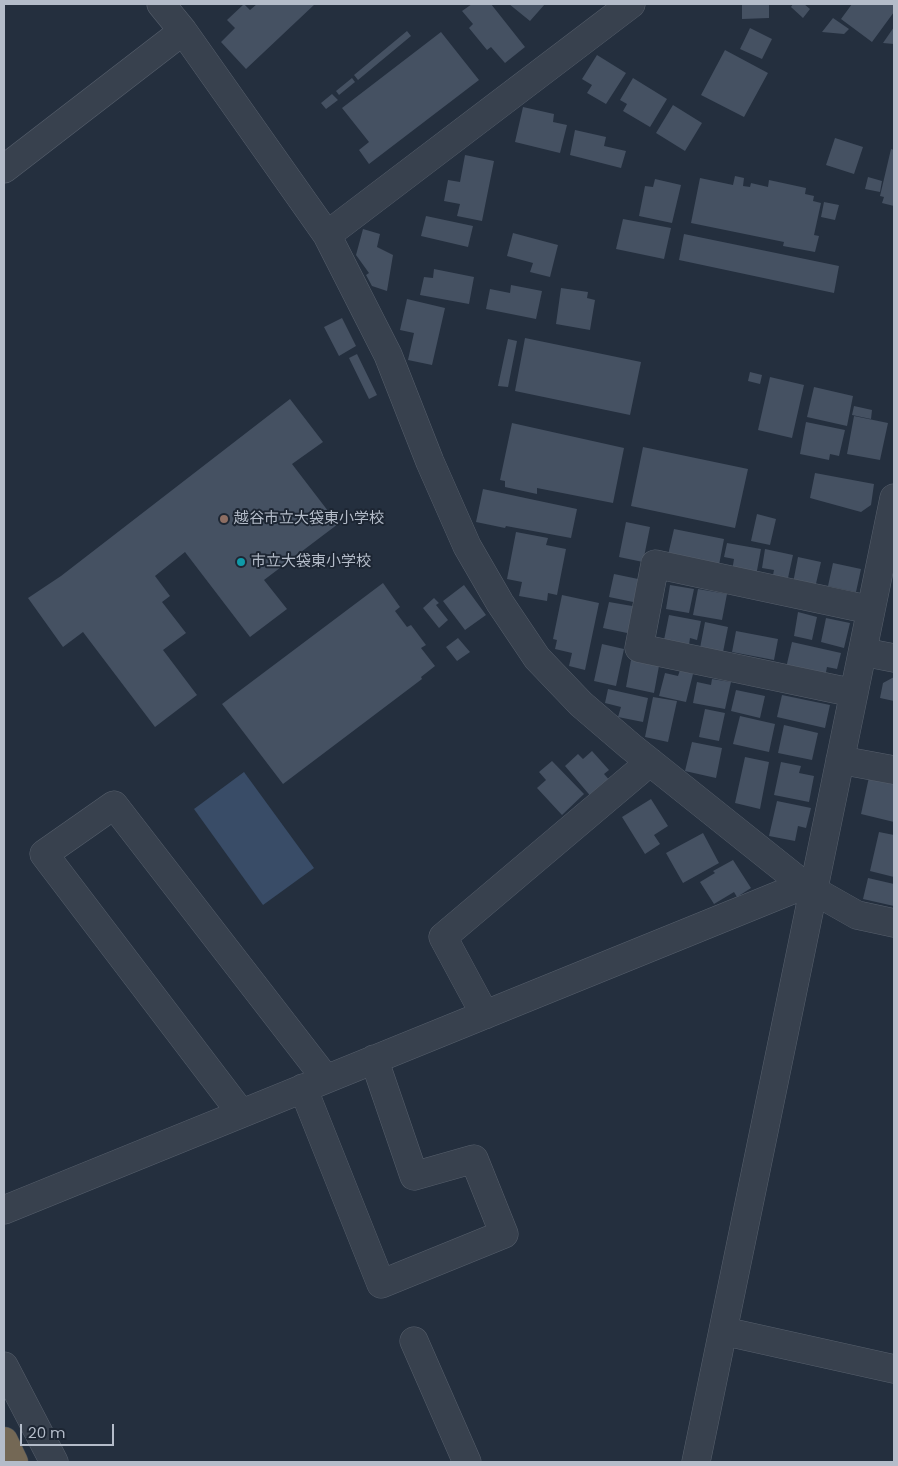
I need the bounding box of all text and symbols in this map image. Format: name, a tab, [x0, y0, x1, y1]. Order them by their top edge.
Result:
place label: 越谷市立大袋東小学校	[234, 510, 384, 528]
marker: 越谷市立大袋東小学校	[218, 513, 230, 525]
place label: 市立大袋東小学校	[251, 553, 371, 571]
marker: 市立大袋東小学校	[235, 556, 247, 568]
scale bar	[22, 1414, 116, 1446]
text: 20 m	[28, 1422, 66, 1443]

